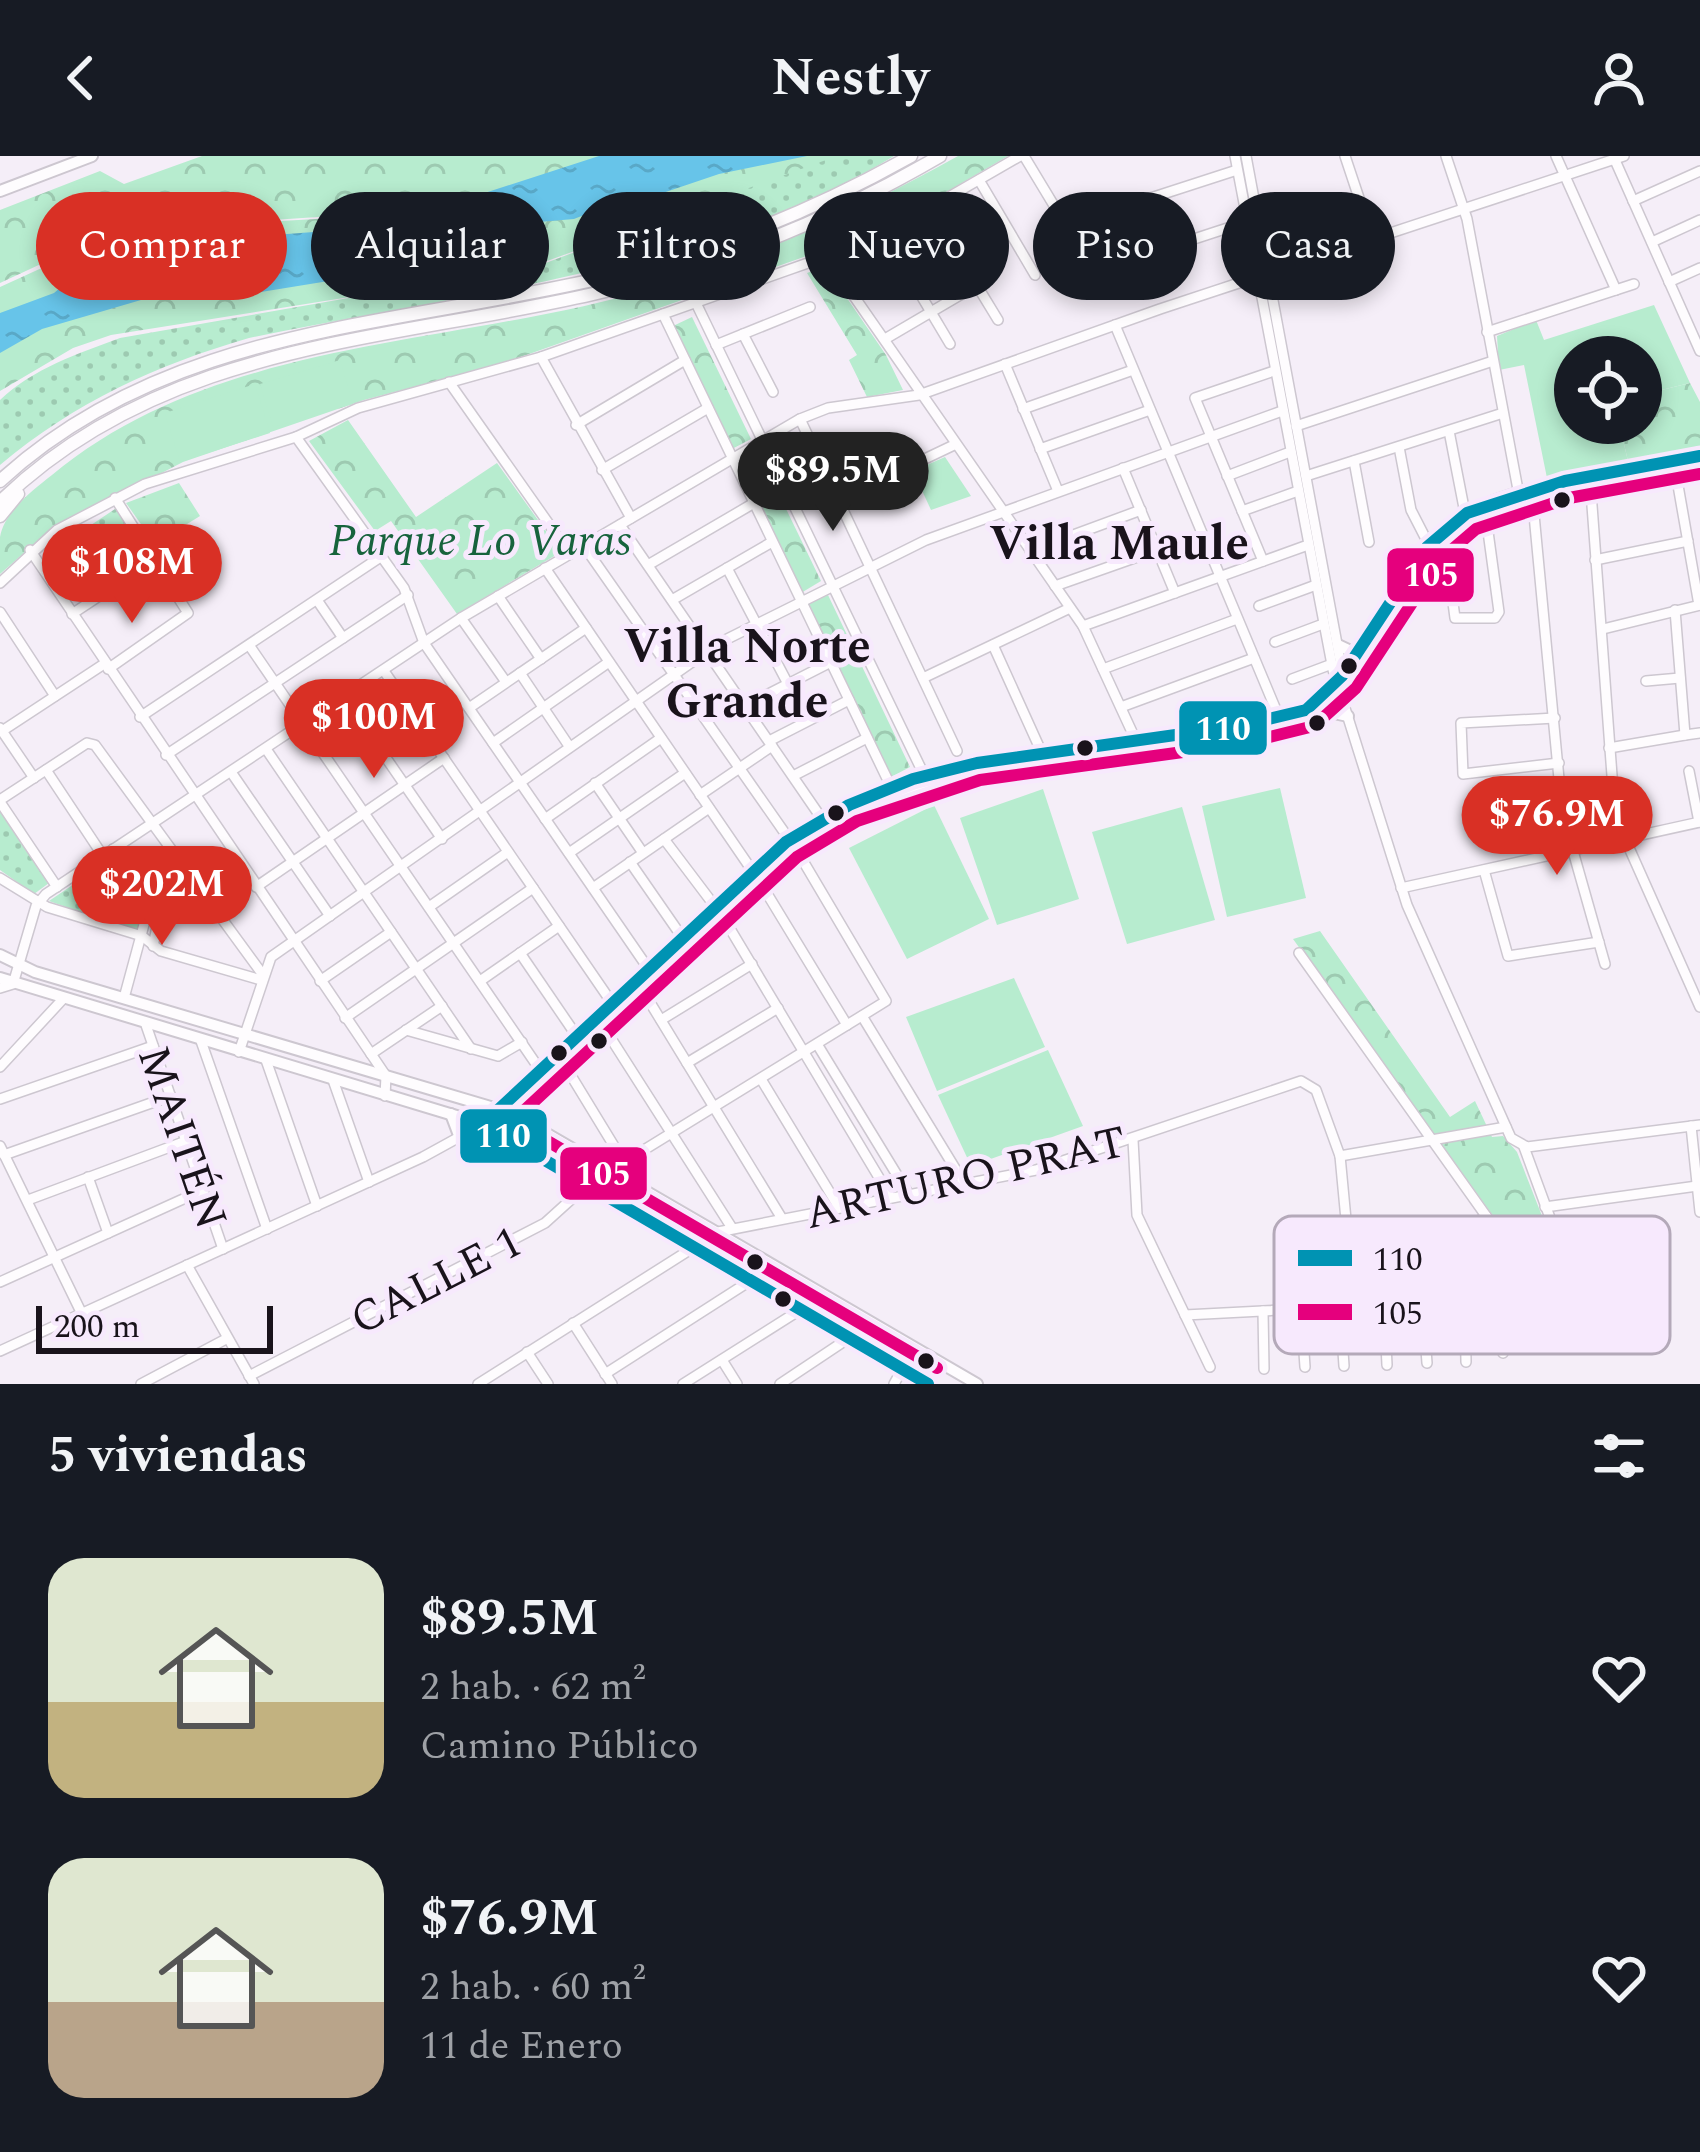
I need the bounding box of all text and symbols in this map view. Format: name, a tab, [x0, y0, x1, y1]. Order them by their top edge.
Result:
text: Nestly	[771, 37, 929, 119]
icon: back	[48, 45, 114, 111]
icon: person	[1586, 45, 1652, 111]
chip: Comprar	[36, 192, 287, 300]
chip: Alquilar	[311, 192, 549, 300]
chip: Filtros	[573, 192, 780, 300]
chip: Nuevo	[804, 192, 1009, 300]
chip: Piso	[1033, 192, 1197, 300]
chip: Casa	[1221, 192, 1395, 300]
map controls	[1554, 336, 1662, 444]
button: locate	[1554, 336, 1662, 444]
pin: $89.5M	[735, 432, 931, 534]
text: $89.5M	[765, 441, 901, 500]
unlabelled marker	[1551, 489, 1573, 511]
park label: Parque Lo Varas	[329, 507, 631, 576]
district label: Villa Maule	[989, 508, 1249, 581]
pin: $108M	[48, 524, 216, 626]
text: $108M	[69, 533, 195, 592]
line badge: 105	[1385, 546, 1476, 604]
text: 105	[1403, 551, 1459, 601]
district label: Villa Norte Grande	[623, 611, 871, 739]
unlabelled marker	[1338, 655, 1360, 677]
pin: $100M	[290, 679, 458, 781]
text: $100M	[311, 688, 437, 747]
line badge: 110	[1177, 699, 1269, 757]
text: 110	[1195, 705, 1251, 755]
unlabelled marker	[1306, 712, 1328, 734]
unlabelled marker	[1074, 737, 1096, 759]
pin: $76.9M	[1459, 776, 1655, 878]
text: $76.9M	[1489, 785, 1625, 844]
unlabelled marker	[825, 802, 847, 824]
pin: $202M	[78, 846, 246, 948]
text: $202M	[99, 855, 225, 914]
unlabelled marker	[588, 1030, 610, 1052]
street label: MAITÉN	[118, 1037, 245, 1239]
unlabelled marker	[548, 1042, 570, 1064]
line badge: 110	[458, 1107, 549, 1165]
street label: ARTURO PRAT	[798, 1108, 1133, 1249]
text: 110	[475, 1112, 531, 1162]
line badge: 105	[558, 1145, 649, 1202]
text: 105	[575, 1150, 631, 1200]
street label: CALLE 1	[338, 1209, 534, 1354]
legend	[1274, 1216, 1670, 1354]
text: 110	[1373, 1235, 1423, 1285]
unlabelled marker	[744, 1251, 766, 1273]
unlabelled marker	[772, 1288, 794, 1310]
text: 105	[1373, 1289, 1423, 1339]
scale bar	[36, 1300, 273, 1353]
text: 200 m	[54, 1302, 140, 1352]
unlabelled marker	[915, 1350, 937, 1372]
text: 5 viviendas	[48, 1417, 308, 1495]
icon: filters	[1586, 1423, 1652, 1489]
text: $89.5M	[420, 1580, 599, 1658]
icon: home	[144, 1606, 288, 1750]
icon: heart	[1586, 1645, 1652, 1711]
text: 2 hab. · 62 m²	[420, 1658, 646, 1717]
text: Camino Público	[420, 1717, 698, 1776]
text: $76.9M	[420, 1880, 599, 1958]
icon: home	[144, 1906, 288, 2050]
icon: heart	[1586, 1945, 1652, 2011]
text: 2 hab. · 60 m²	[420, 1958, 646, 2017]
text: 11 de Enero	[420, 2017, 623, 2076]

